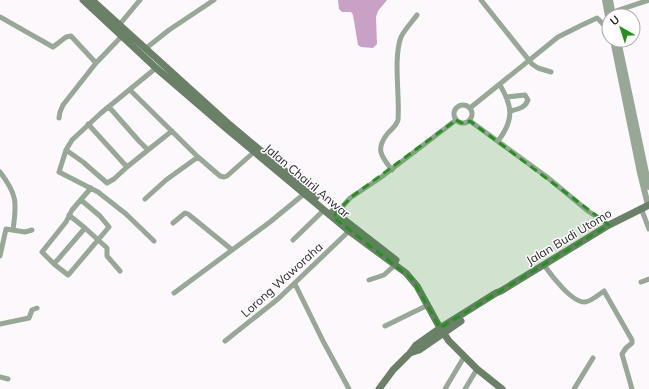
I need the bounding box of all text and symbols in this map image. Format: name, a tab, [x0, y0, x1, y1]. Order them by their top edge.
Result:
north arrow	[601, 8, 641, 48]
text: U	[607, 12, 622, 28]
street label: Jalan Chairil Anwar	[261, 140, 354, 221]
street label: Jalan Budi Utomo	[523, 205, 614, 268]
street label: Lorong Waworaha	[238, 239, 326, 320]

